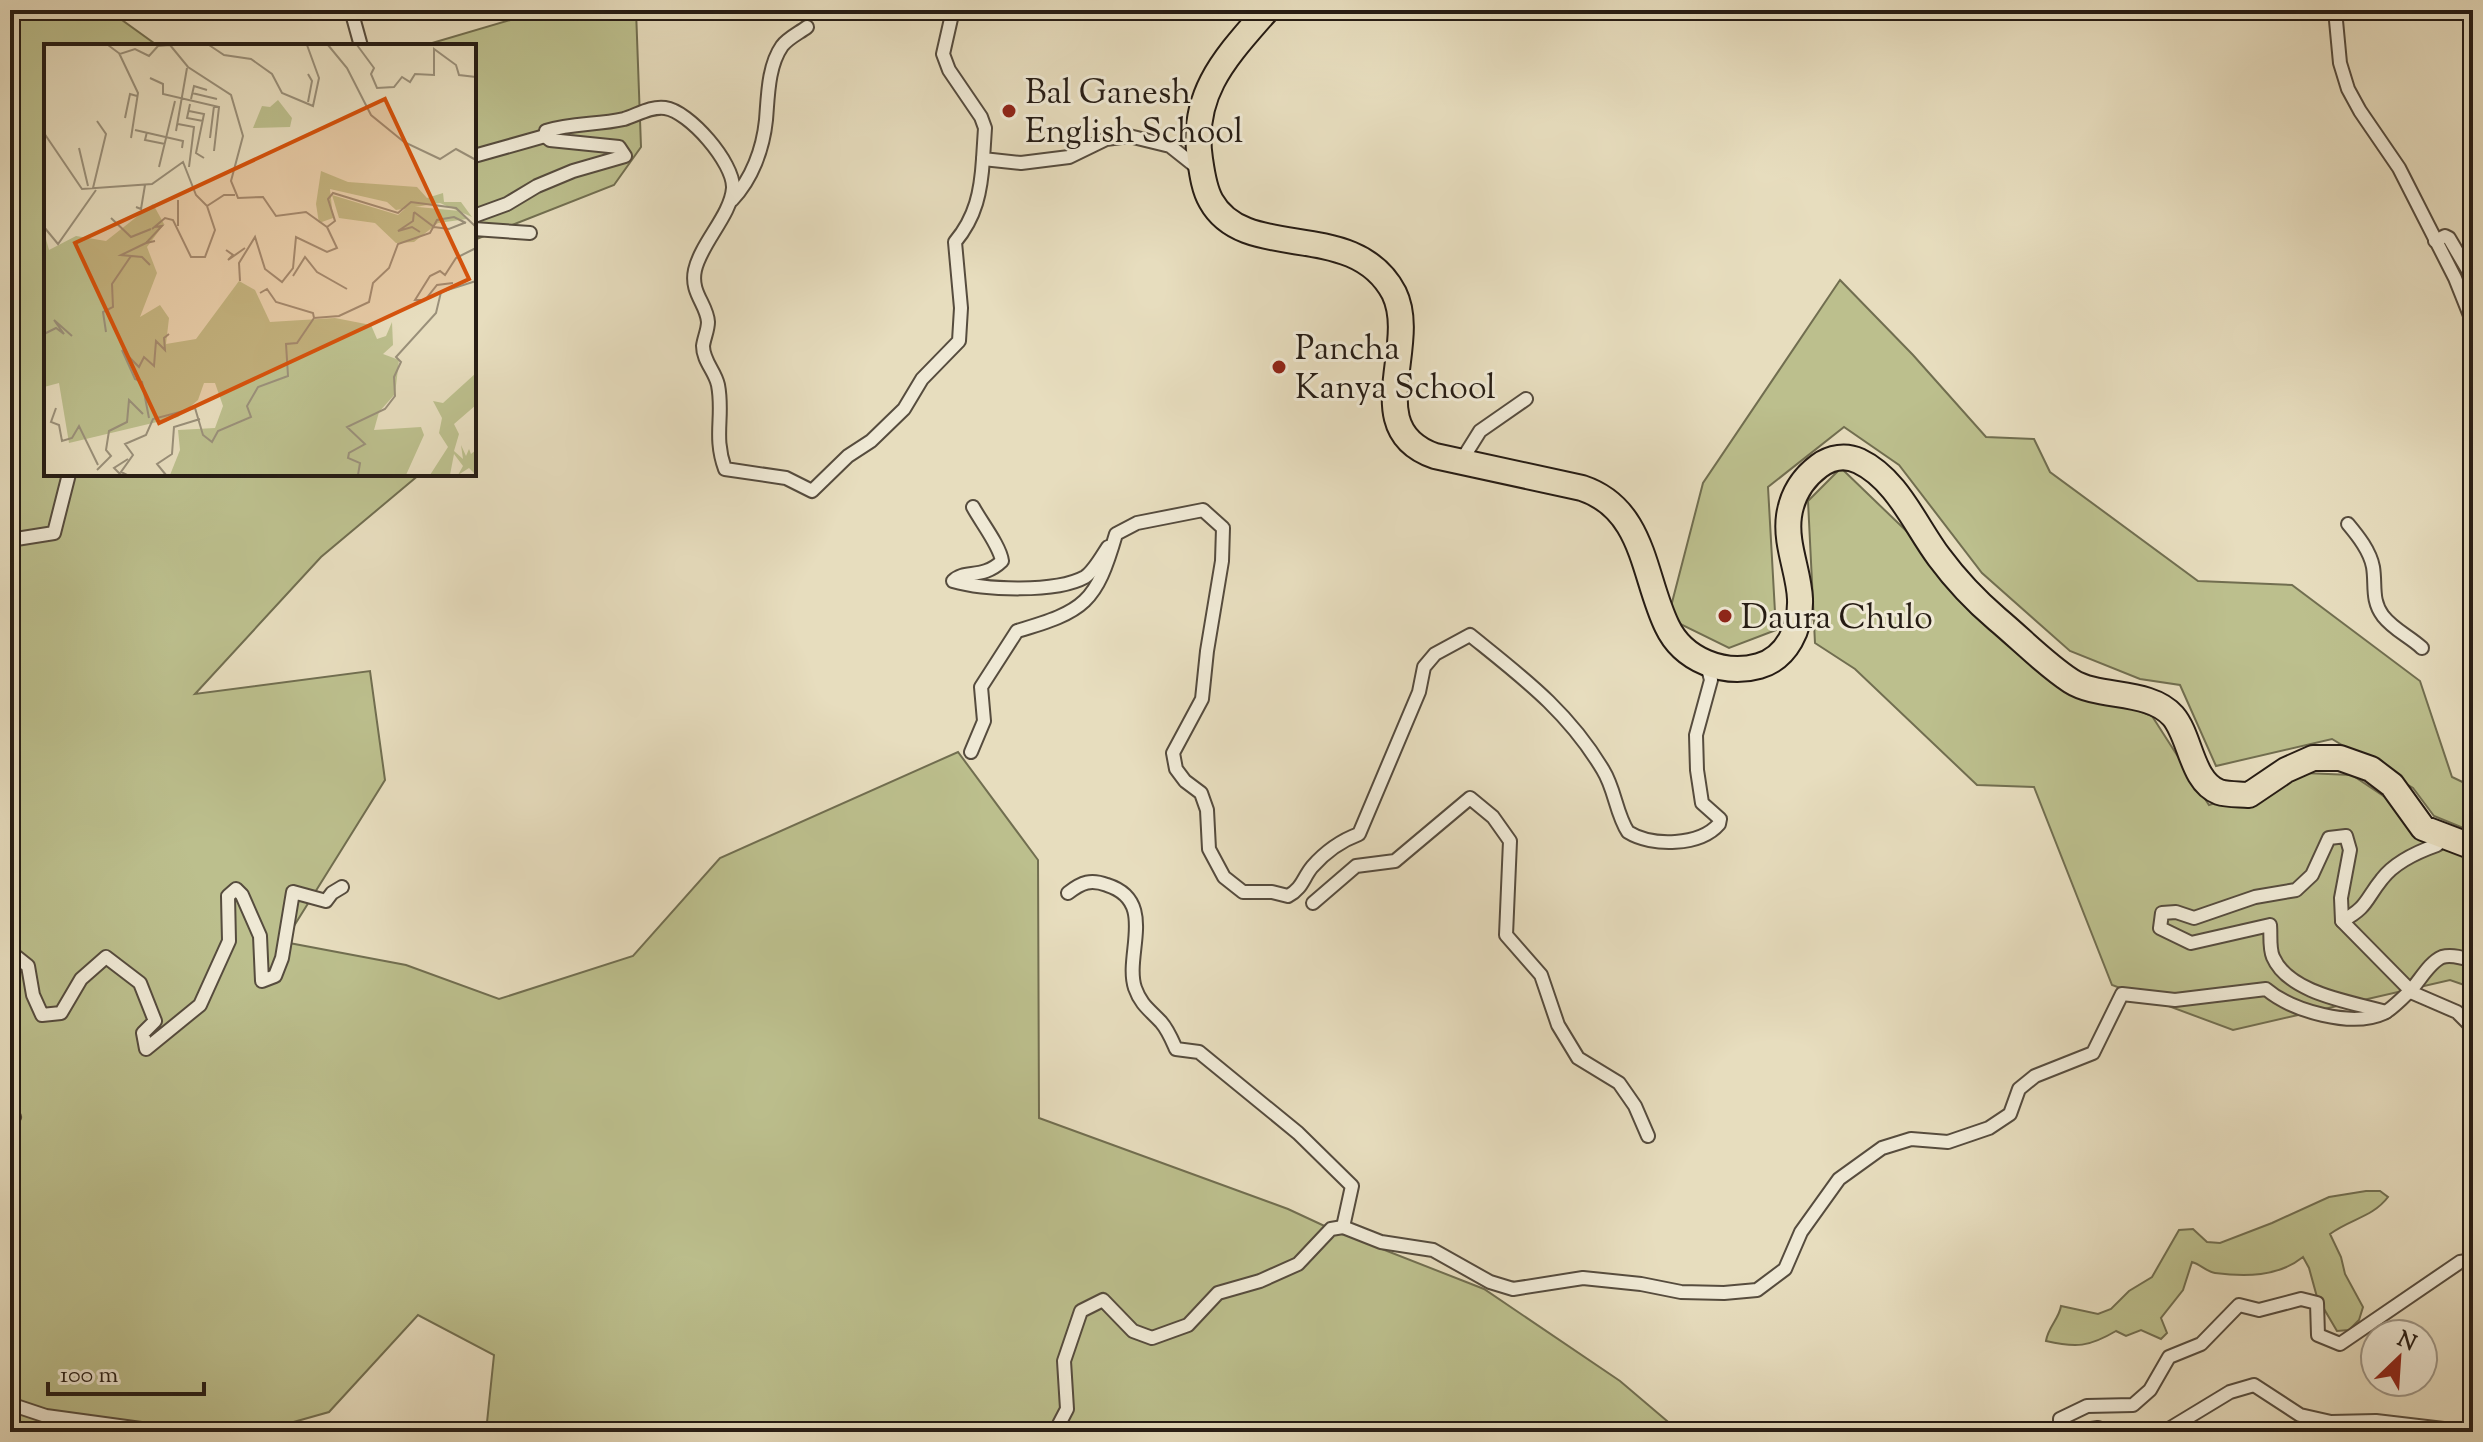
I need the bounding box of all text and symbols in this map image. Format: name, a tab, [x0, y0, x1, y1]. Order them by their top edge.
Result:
inset map	[44, 44, 476, 476]
place label: Bal Ganesh English School	[1025, 70, 1243, 158]
marker: Bal Ganesh English School	[1000, 102, 1018, 120]
place label: Pancha Kanya School	[1295, 326, 1496, 414]
marker: Pancha Kanya School	[1270, 358, 1288, 376]
place label: Daura Chulo	[1741, 595, 1933, 644]
marker: Daura Chulo	[1716, 607, 1734, 625]
north arrow	[2359, 1318, 2439, 1398]
text: N	[2391, 1324, 2421, 1361]
scale bar	[48, 1346, 204, 1396]
text: 100 m	[60, 1359, 118, 1393]

